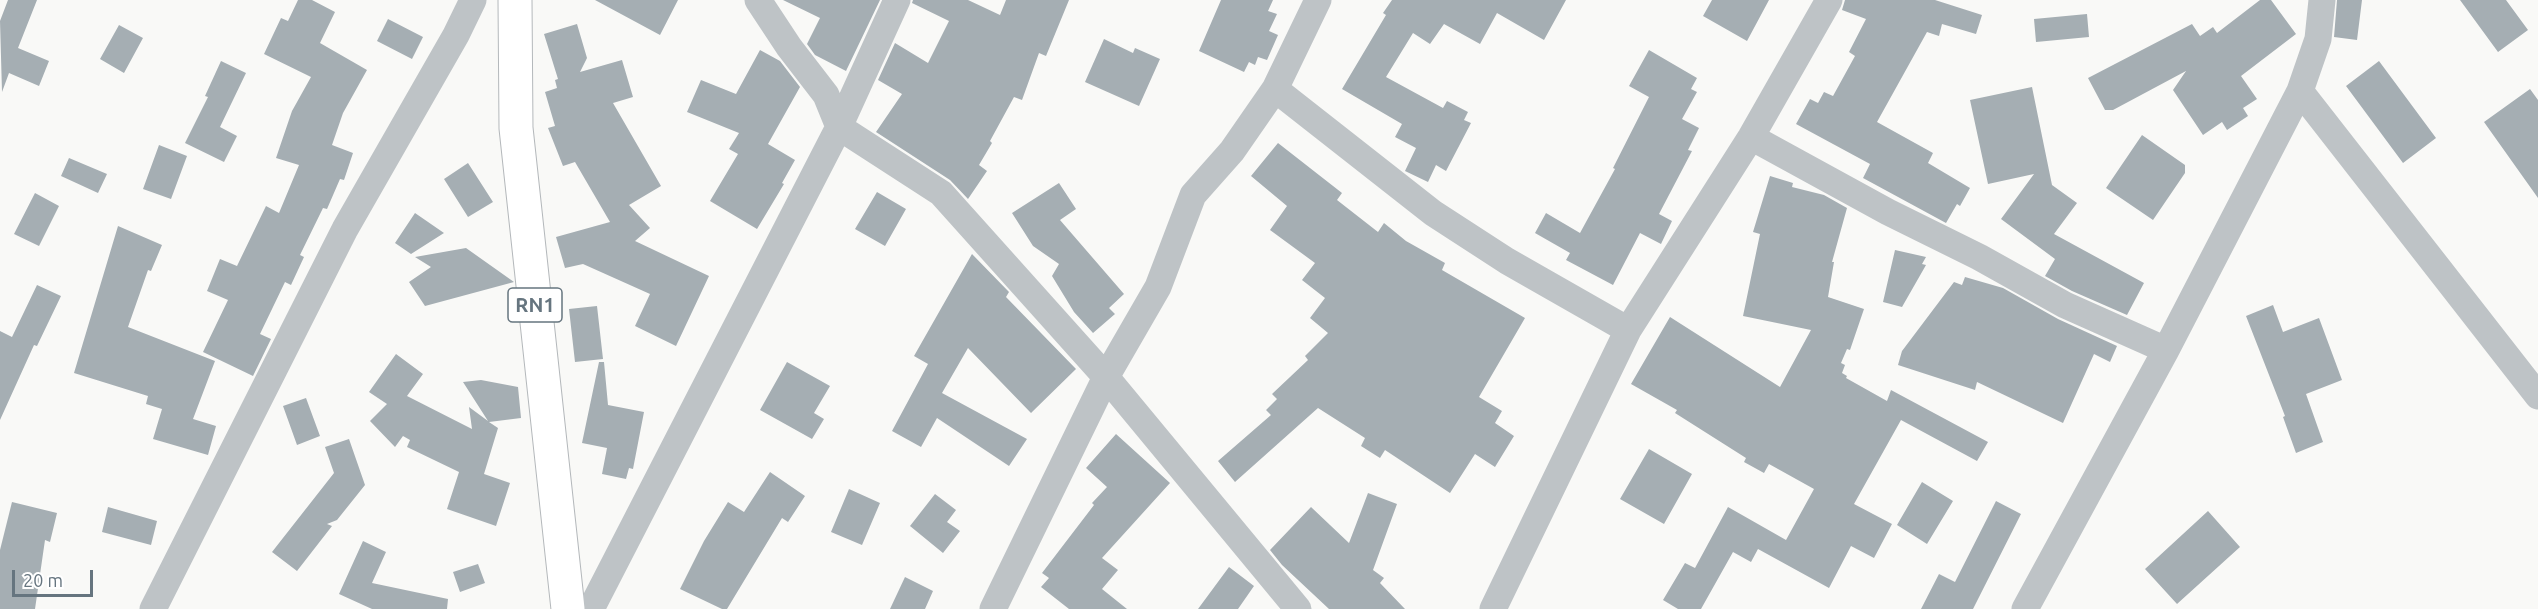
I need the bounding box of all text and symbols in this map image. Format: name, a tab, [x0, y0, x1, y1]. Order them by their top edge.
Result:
road number: RN1	[508, 288, 562, 322]
scale bar	[15, 558, 96, 596]
text: 20 m	[23, 570, 63, 590]

